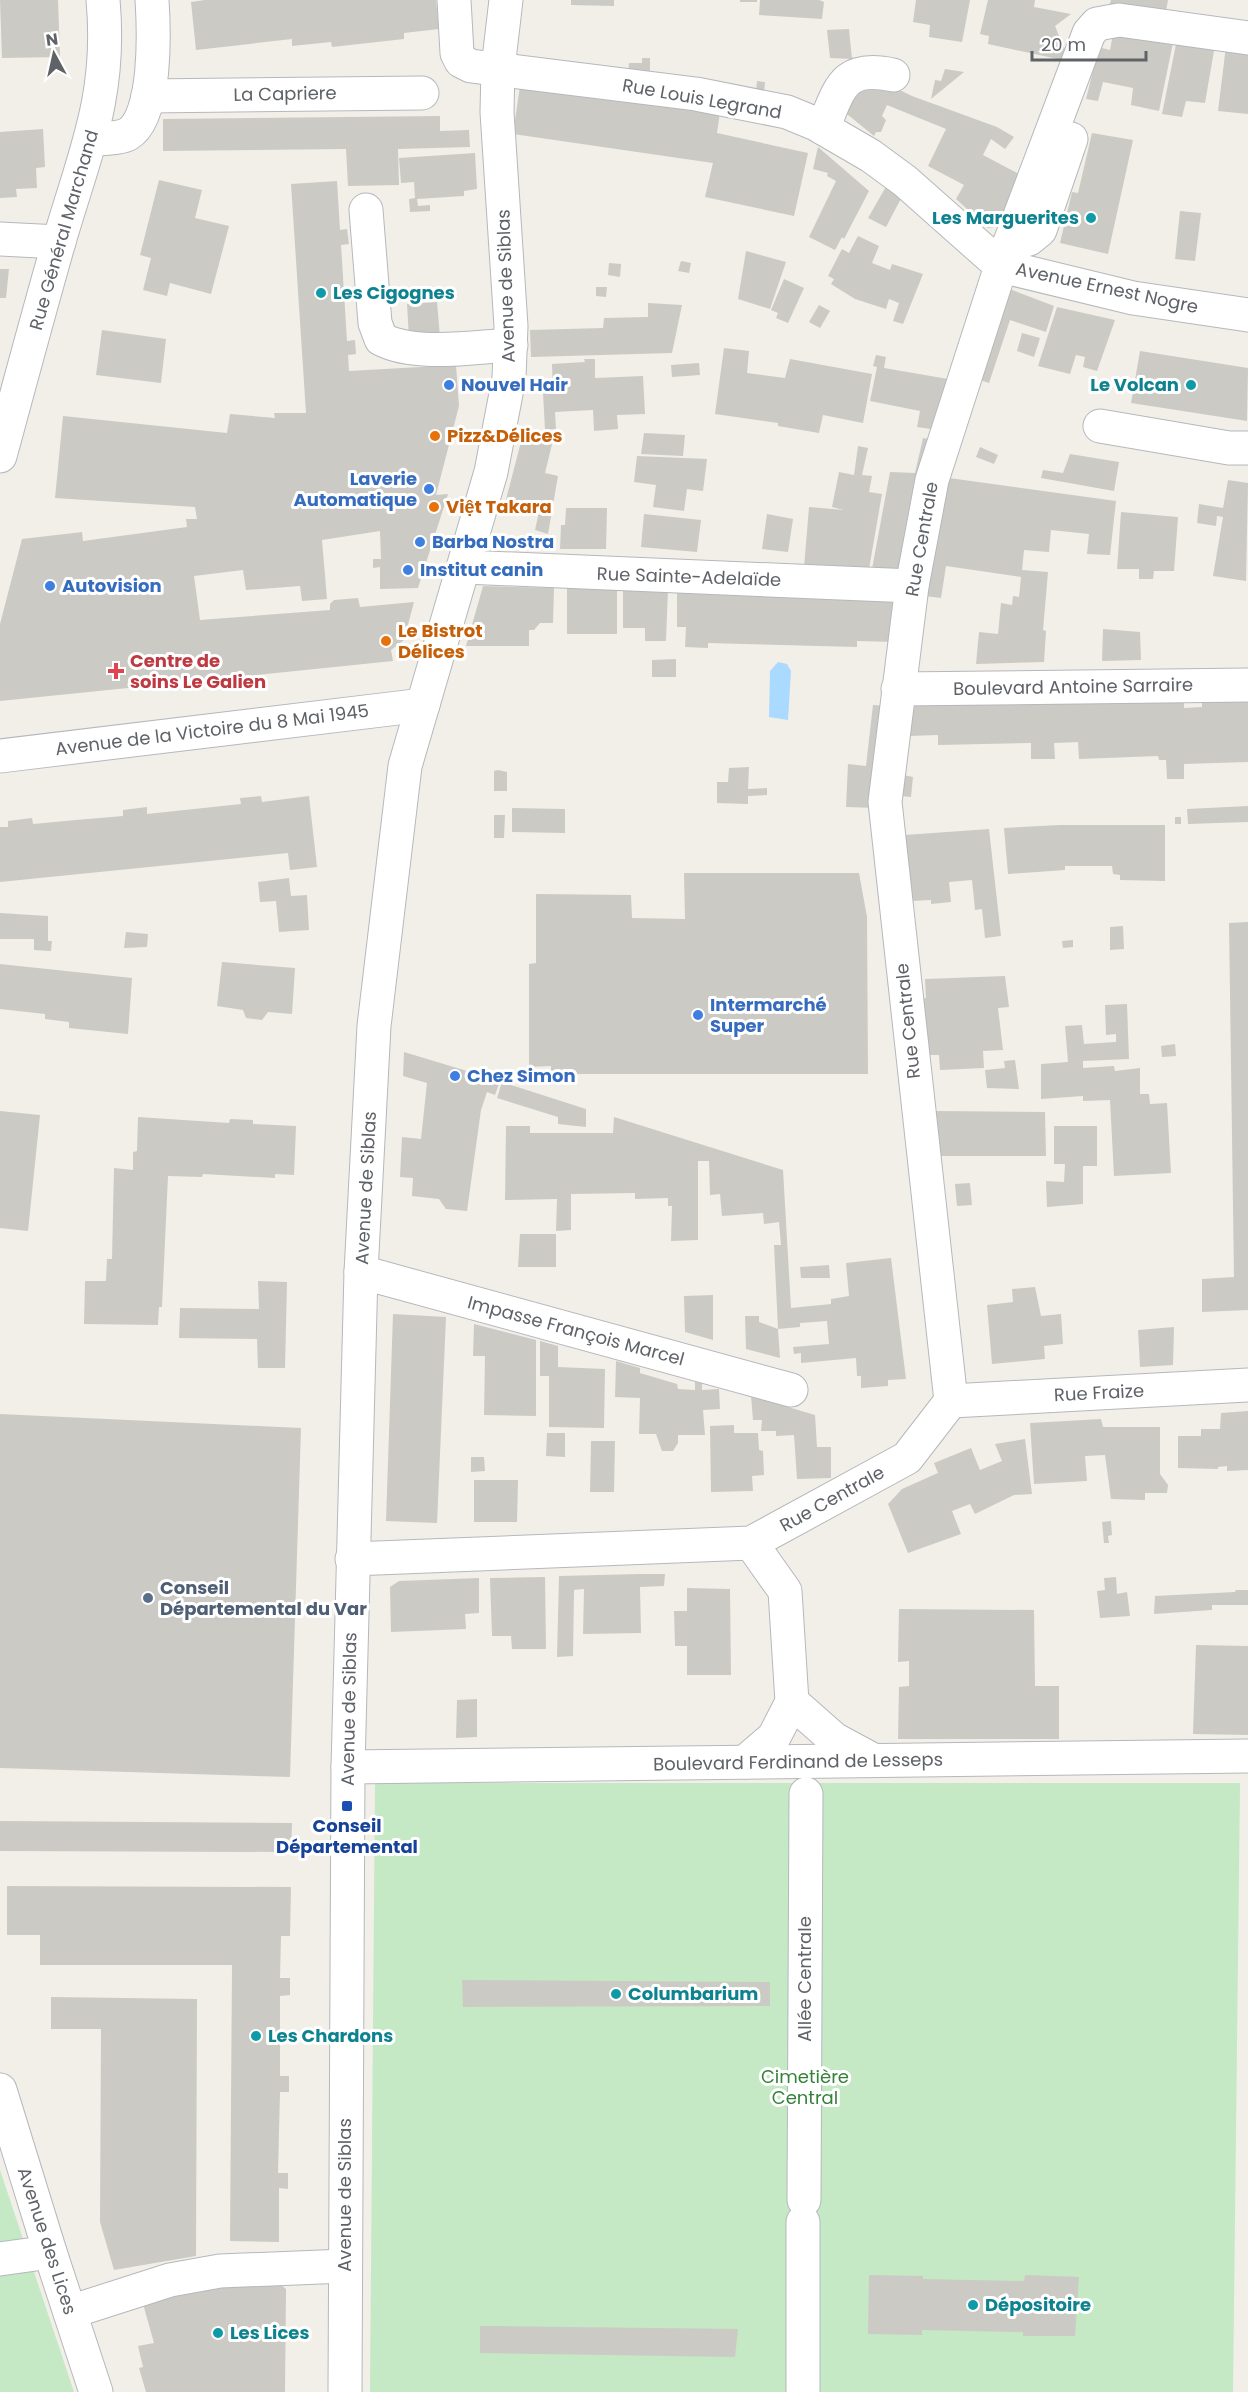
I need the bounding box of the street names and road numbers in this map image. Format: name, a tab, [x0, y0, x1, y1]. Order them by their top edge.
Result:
street label: Rue Louis Legrand	[620, 72, 784, 125]
street label: La Capriere	[233, 80, 337, 107]
street label: Rue Général Marchand	[23, 127, 104, 333]
street label: Avenue de Siblas	[490, 209, 521, 363]
street label: Avenue Ernest Nogre	[1014, 256, 1201, 319]
street label: Rue Centrale	[899, 480, 944, 598]
street label: Rue Sainte-Adelaïde	[596, 561, 782, 592]
street label: Boulevard Antoine Sarraire	[953, 672, 1193, 701]
street label: Avenue de la Victoire du 8 Mai 1945	[54, 698, 370, 761]
street label: Rue Centrale	[889, 962, 926, 1080]
street label: Avenue de Siblas	[349, 1111, 382, 1265]
street label: Impasse François Marcel	[465, 1290, 687, 1372]
street label: Rue Fraize	[1053, 1378, 1145, 1407]
street label: Rue Centrale	[775, 1460, 889, 1538]
street label: Avenue de Siblas	[335, 1632, 362, 1786]
street label: Boulevard Ferdinand de Lesseps	[653, 1746, 943, 1777]
street label: Allée Centrale	[792, 1916, 817, 2042]
street label: Avenue de Siblas	[332, 2118, 357, 2272]
street label: Avenue des Lices	[12, 2164, 83, 2318]

